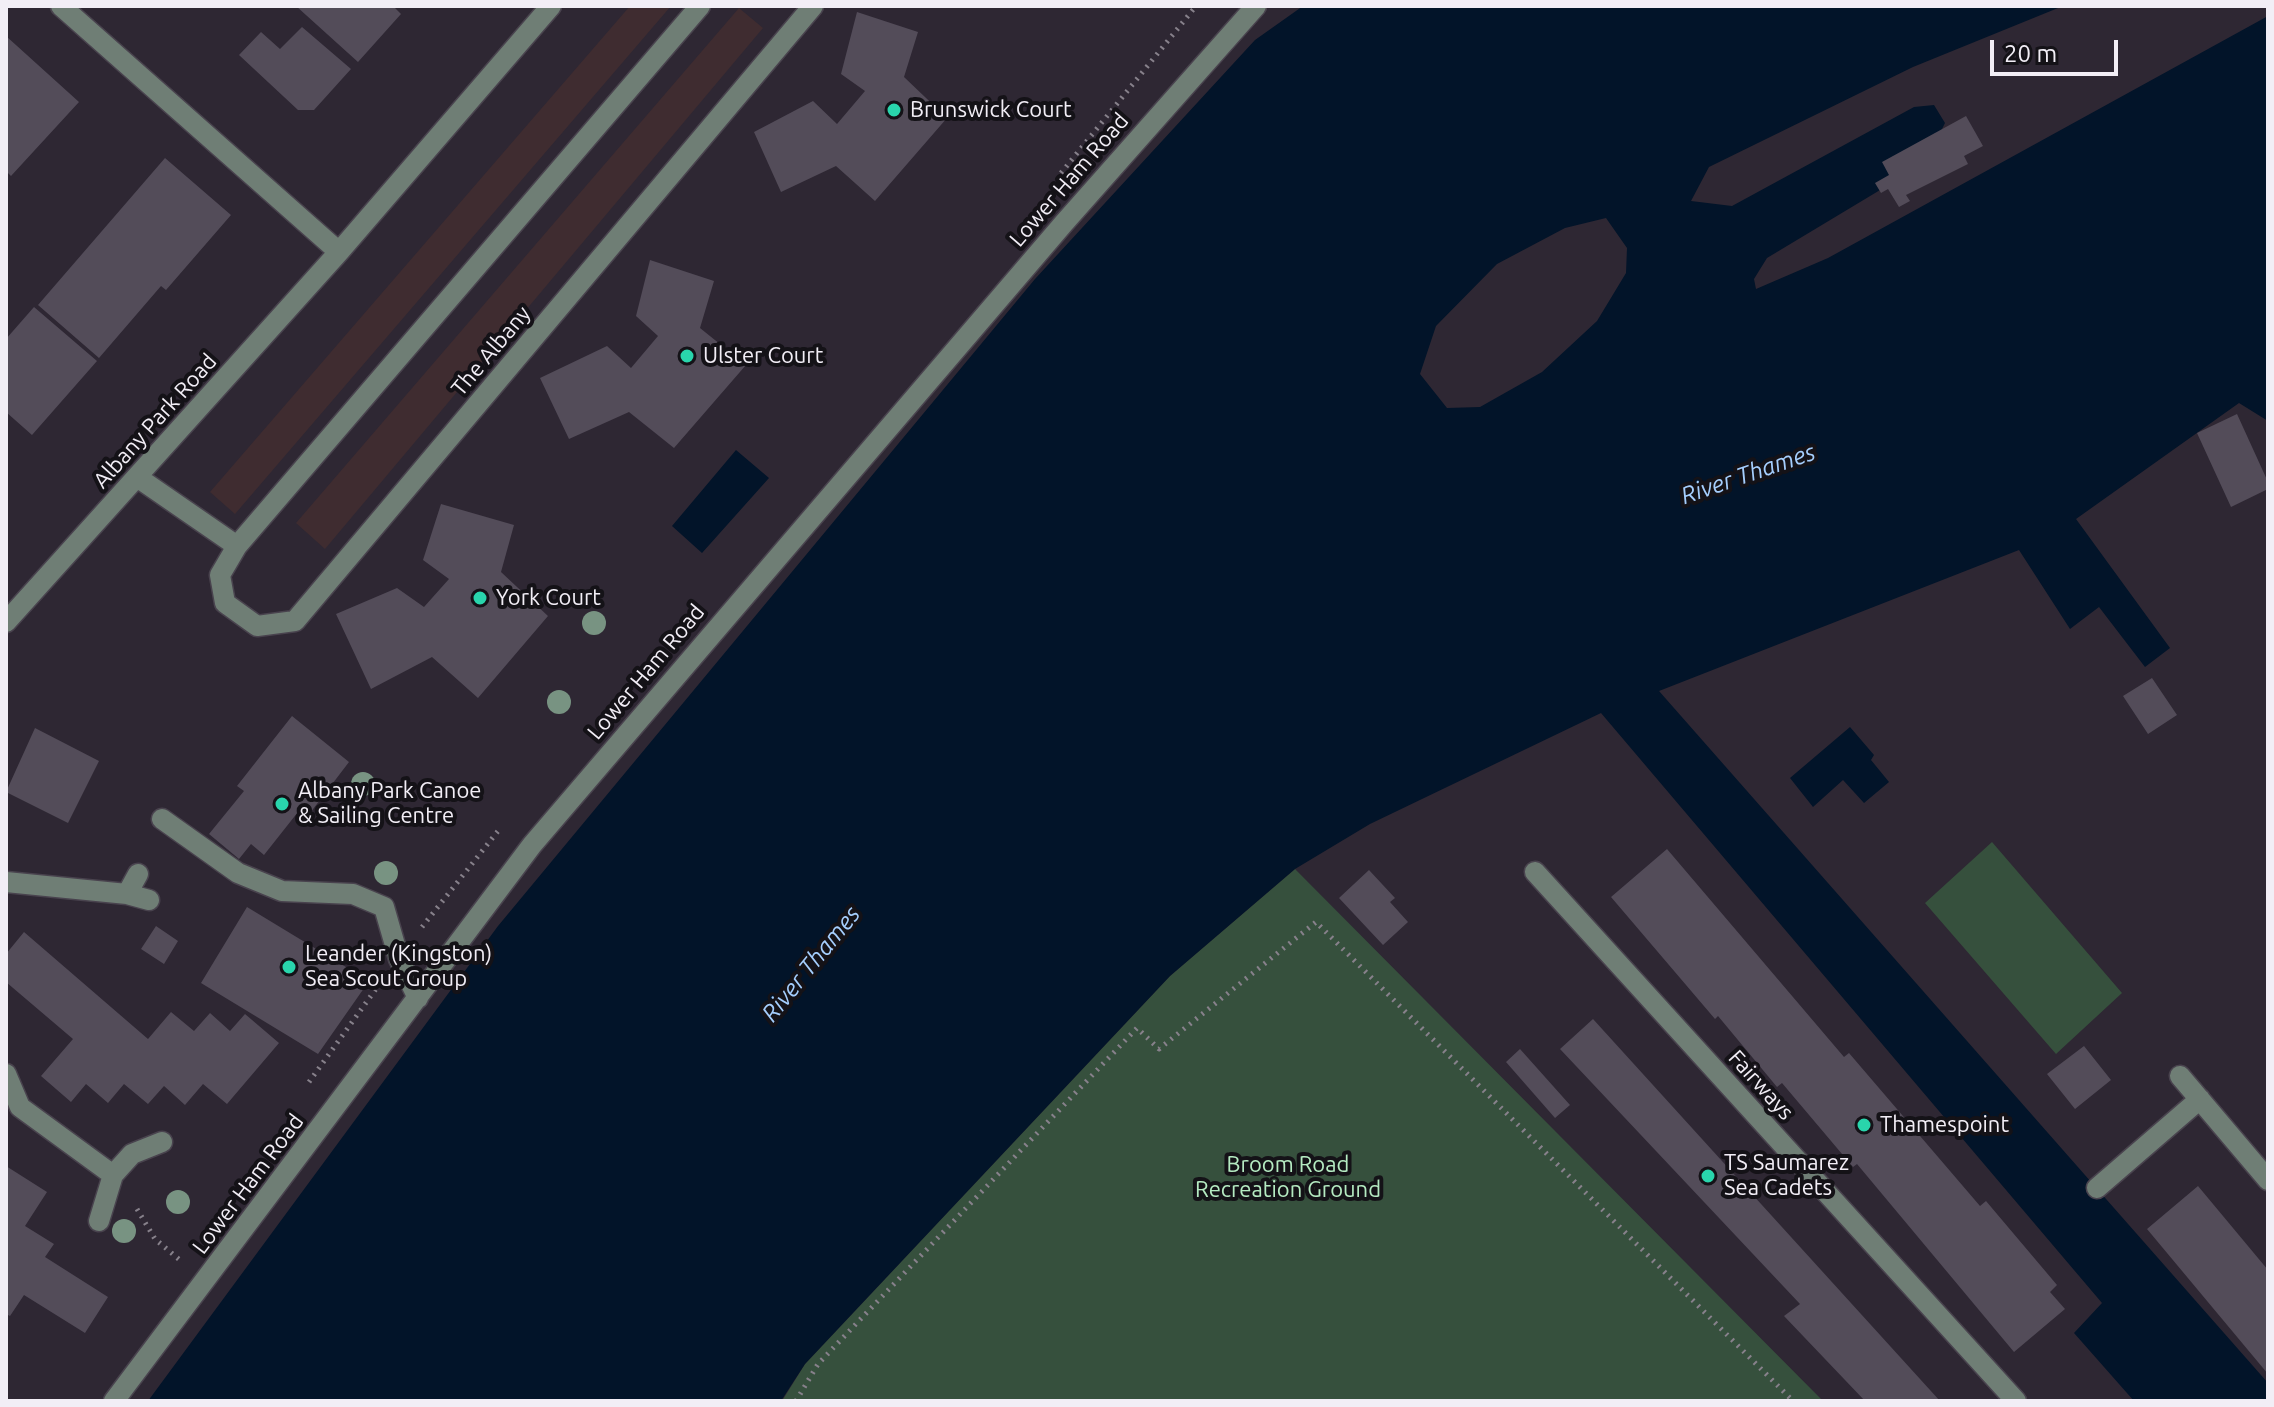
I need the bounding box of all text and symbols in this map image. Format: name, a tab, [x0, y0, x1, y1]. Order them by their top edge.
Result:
scale bar	[1994, 24, 2122, 74]
text: 20 m	[2004, 40, 2057, 67]
place label: Brunswick Court	[910, 97, 1072, 123]
marker: Brunswick Court	[885, 101, 903, 119]
street label: Lower Ham Road	[1004, 108, 1134, 252]
street label: The Albany	[446, 301, 536, 401]
place label: Ulster Court	[703, 343, 823, 369]
marker: Ulster Court	[678, 347, 696, 365]
street label: Albany Park Road	[88, 348, 222, 494]
water label: River Thames	[1677, 438, 1819, 510]
place label: York Court	[496, 585, 601, 611]
marker: York Court	[471, 589, 489, 607]
street label: Lower Ham Road	[582, 599, 710, 745]
place label: Albany Park Canoe & Sailing Centre	[298, 778, 481, 830]
marker: Albany Park Canoe & Sailing Centre	[273, 795, 291, 813]
water label: River Thames	[756, 900, 866, 1028]
place label: Leander (Kingston) Sea Scout Group	[305, 941, 492, 992]
marker: Leander (Kingston) Sea Scout Group	[280, 958, 298, 976]
street label: Fairways	[1723, 1045, 1799, 1125]
street label: Lower Ham Road	[187, 1109, 309, 1259]
place label: Thamespoint	[1880, 1112, 2009, 1138]
marker: Thamespoint	[1855, 1116, 1873, 1134]
place label: TS Saumarez Sea Cadets	[1724, 1150, 1849, 1202]
park label: Broom Road Recreation Ground	[1195, 1152, 1381, 1204]
marker: TS Saumarez Sea Cadets	[1699, 1167, 1717, 1185]

